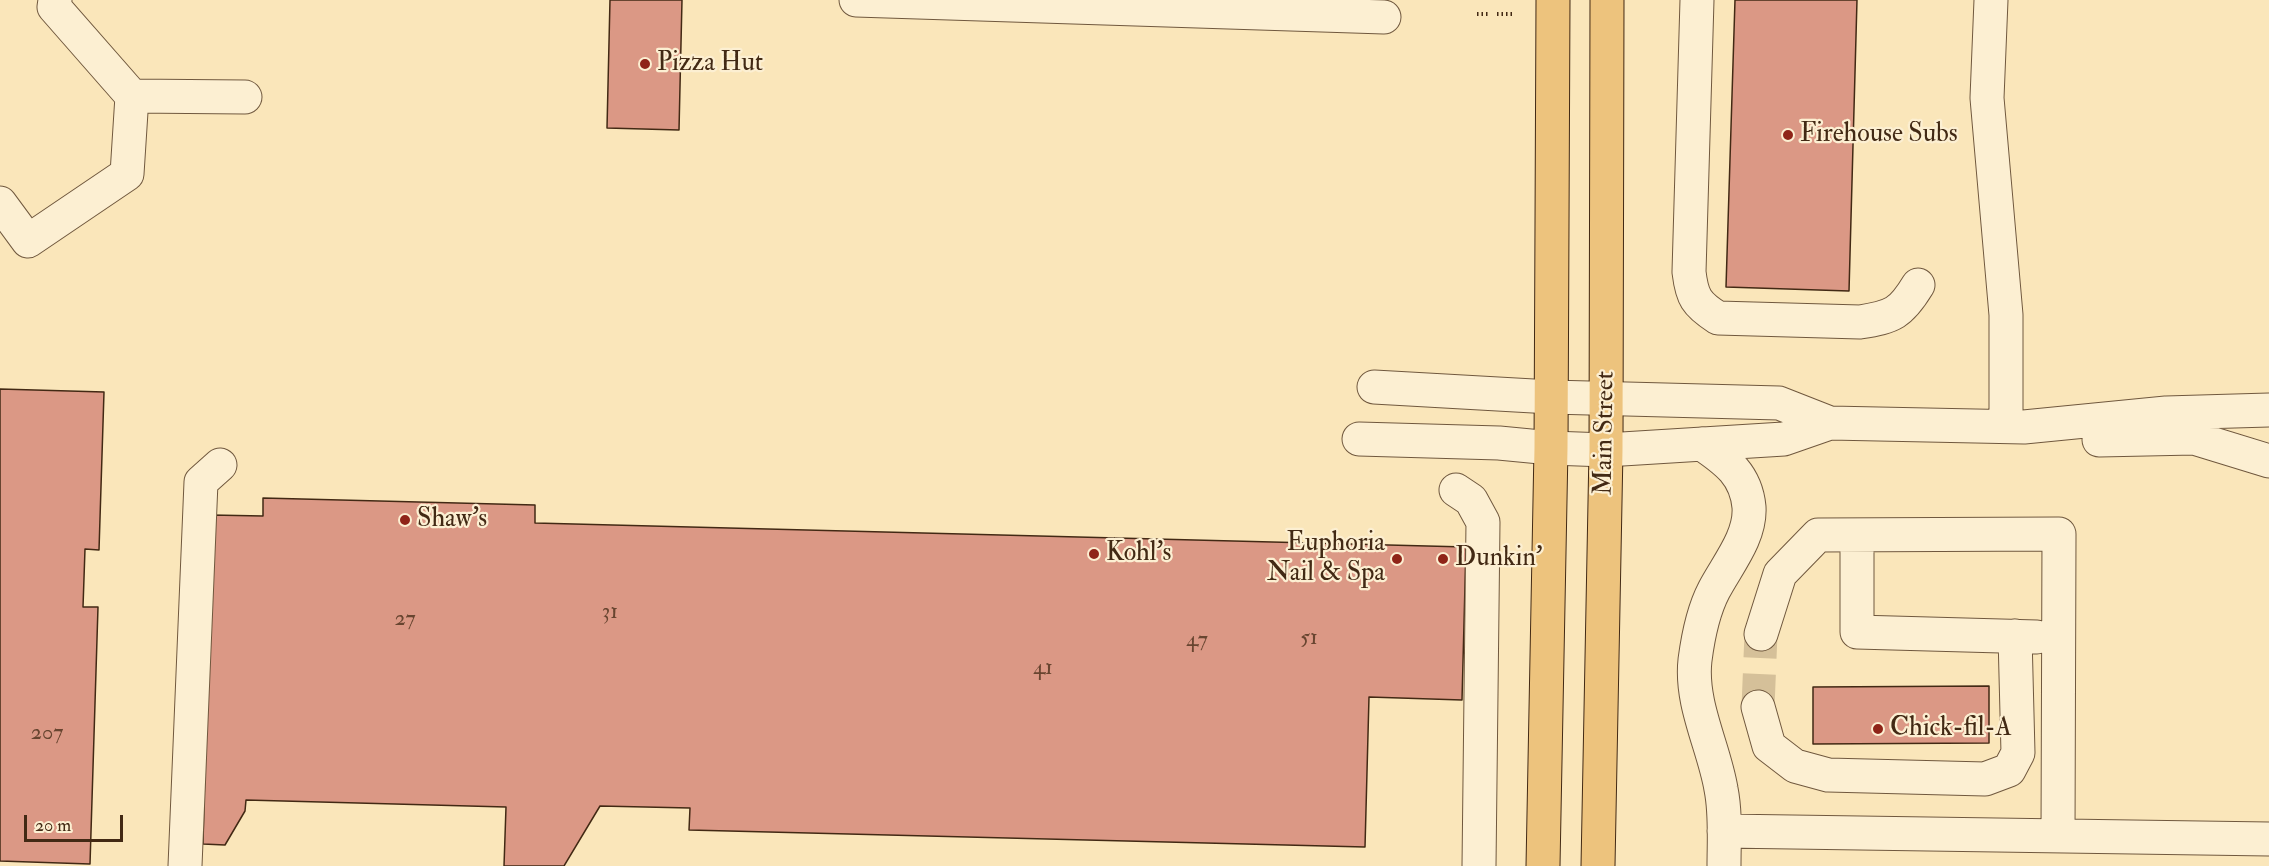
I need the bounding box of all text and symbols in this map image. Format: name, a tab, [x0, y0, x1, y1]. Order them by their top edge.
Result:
place label: Pizza Hut	[657, 48, 763, 80]
marker: Pizza Hut	[638, 57, 652, 71]
place label: Firehouse Subs	[1800, 119, 1958, 151]
marker: Firehouse Subs	[1781, 128, 1795, 142]
street label: Main Street	[1589, 371, 1623, 495]
place label: Shaw's	[417, 504, 487, 536]
marker: Shaw's	[398, 513, 412, 527]
place label: Euphoria Nail & Spa	[1267, 528, 1385, 590]
place label: Kohl's	[1106, 538, 1172, 570]
place label: Dunkin'	[1455, 543, 1542, 575]
marker: Kohl's	[1087, 547, 1101, 561]
marker: Euphoria Nail & Spa	[1390, 552, 1404, 566]
marker: Dunkin'	[1436, 552, 1450, 566]
house number: 31	[602, 600, 618, 626]
house number: 27	[394, 607, 416, 633]
house number: 51	[1300, 626, 1318, 652]
house number: 47	[1186, 628, 1208, 654]
house number: 41	[1033, 656, 1053, 682]
place label: Chick-fil-A	[1890, 713, 2012, 745]
house number: 207	[31, 721, 63, 747]
marker: Chick-fil-A	[1871, 722, 1885, 736]
scale bar	[27, 803, 126, 841]
text: 20 m	[35, 814, 71, 837]

